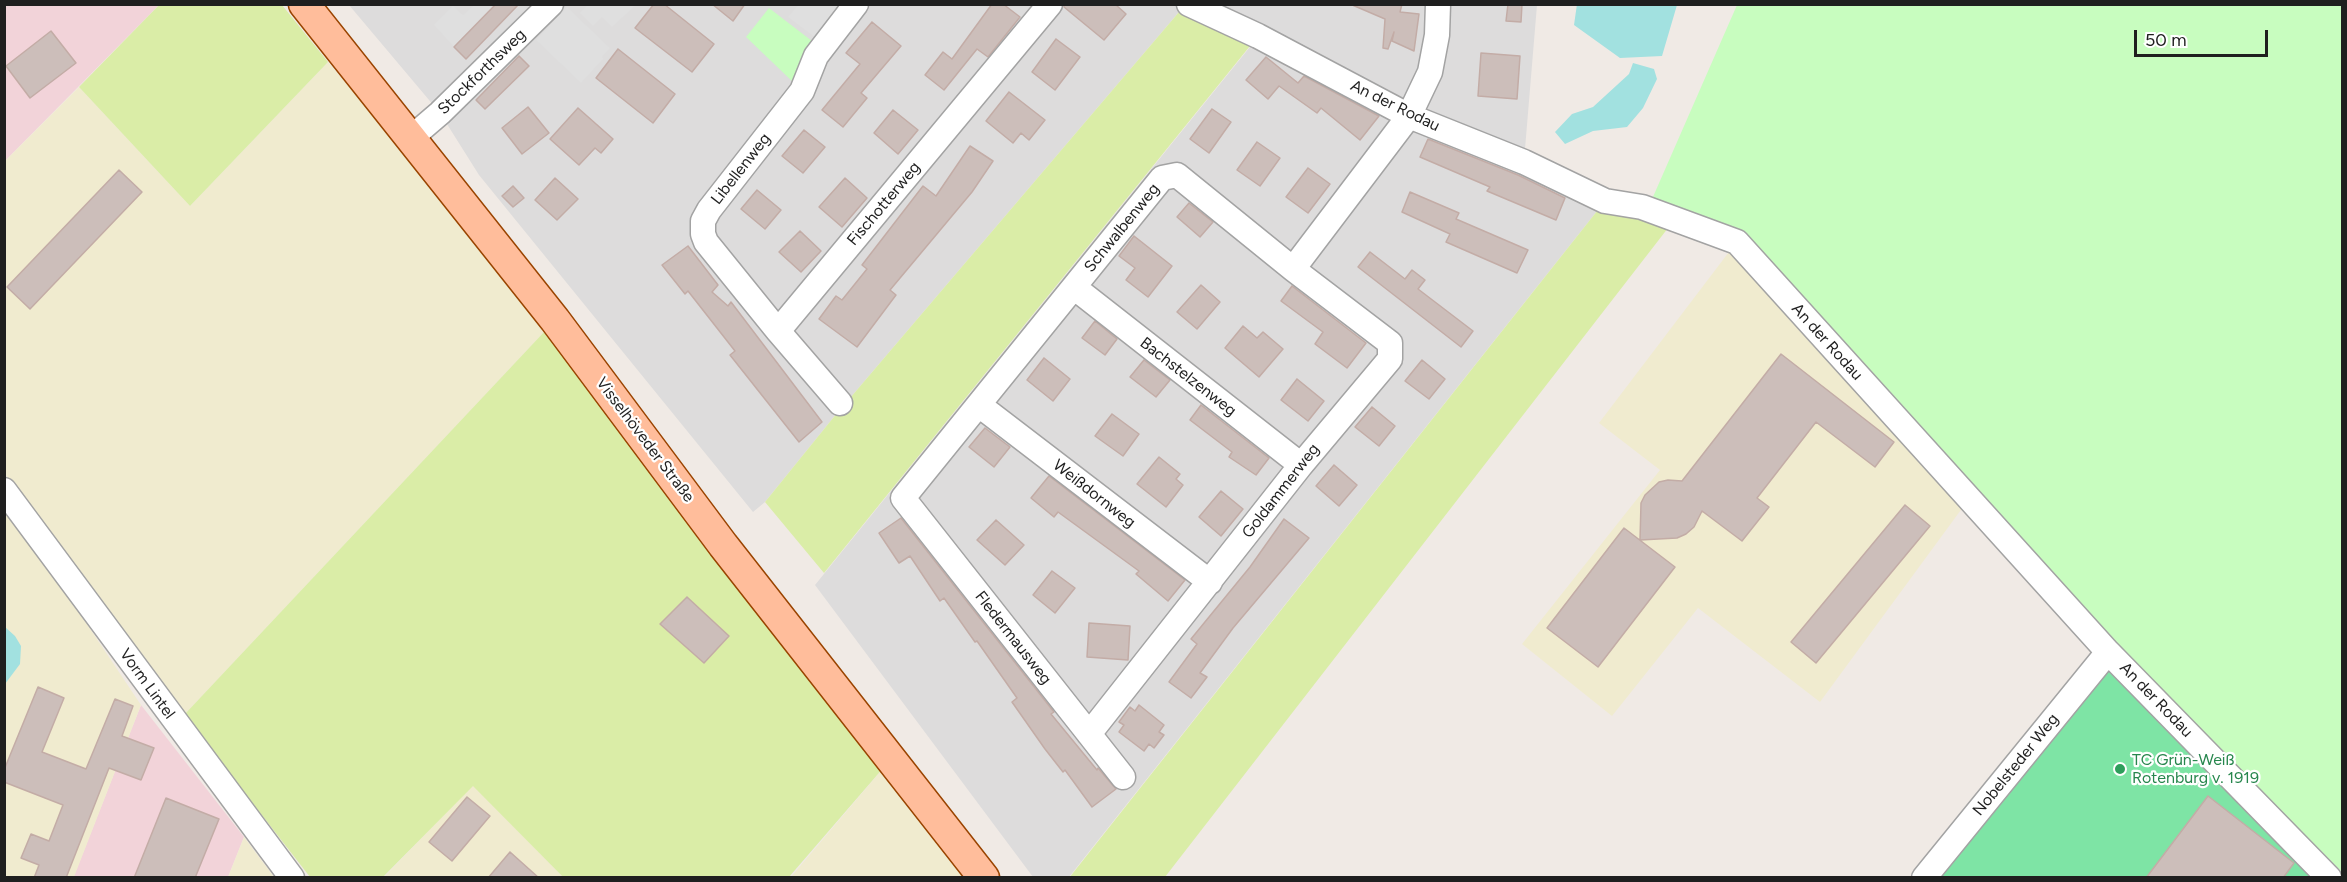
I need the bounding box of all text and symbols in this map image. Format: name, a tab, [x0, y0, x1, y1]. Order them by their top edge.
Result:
scale bar	[2137, 18, 2270, 56]
street label: Stockforthsweg	[434, 25, 530, 119]
text: 50 m	[2145, 29, 2187, 51]
street label: An der Rodau	[1347, 76, 1443, 136]
street label: Libellenweg	[707, 130, 775, 208]
street label: Fischotterweg	[843, 158, 925, 250]
street label: Schwalbenweg	[1080, 180, 1164, 276]
street label: An der Rodau	[1787, 300, 1867, 384]
street label: Bachstelzenweg	[1136, 333, 1240, 421]
street label: Visselhöveder Straße	[592, 374, 698, 506]
street label: Goldammerweg	[1238, 440, 1324, 542]
street label: Weißdornweg	[1049, 456, 1139, 532]
street label: Fledermausweg	[971, 588, 1055, 688]
street label: Vorm Lintel	[115, 645, 179, 723]
street label: An der Rodau	[2115, 658, 2197, 742]
street label: Nobelsteder Weg	[1969, 710, 2063, 820]
place label: TC Grün-Weiß Rotenburg v. 1919	[2132, 750, 2259, 788]
marker: TC Grün-Weiß Rotenburg v. 1919	[2113, 762, 2127, 776]

